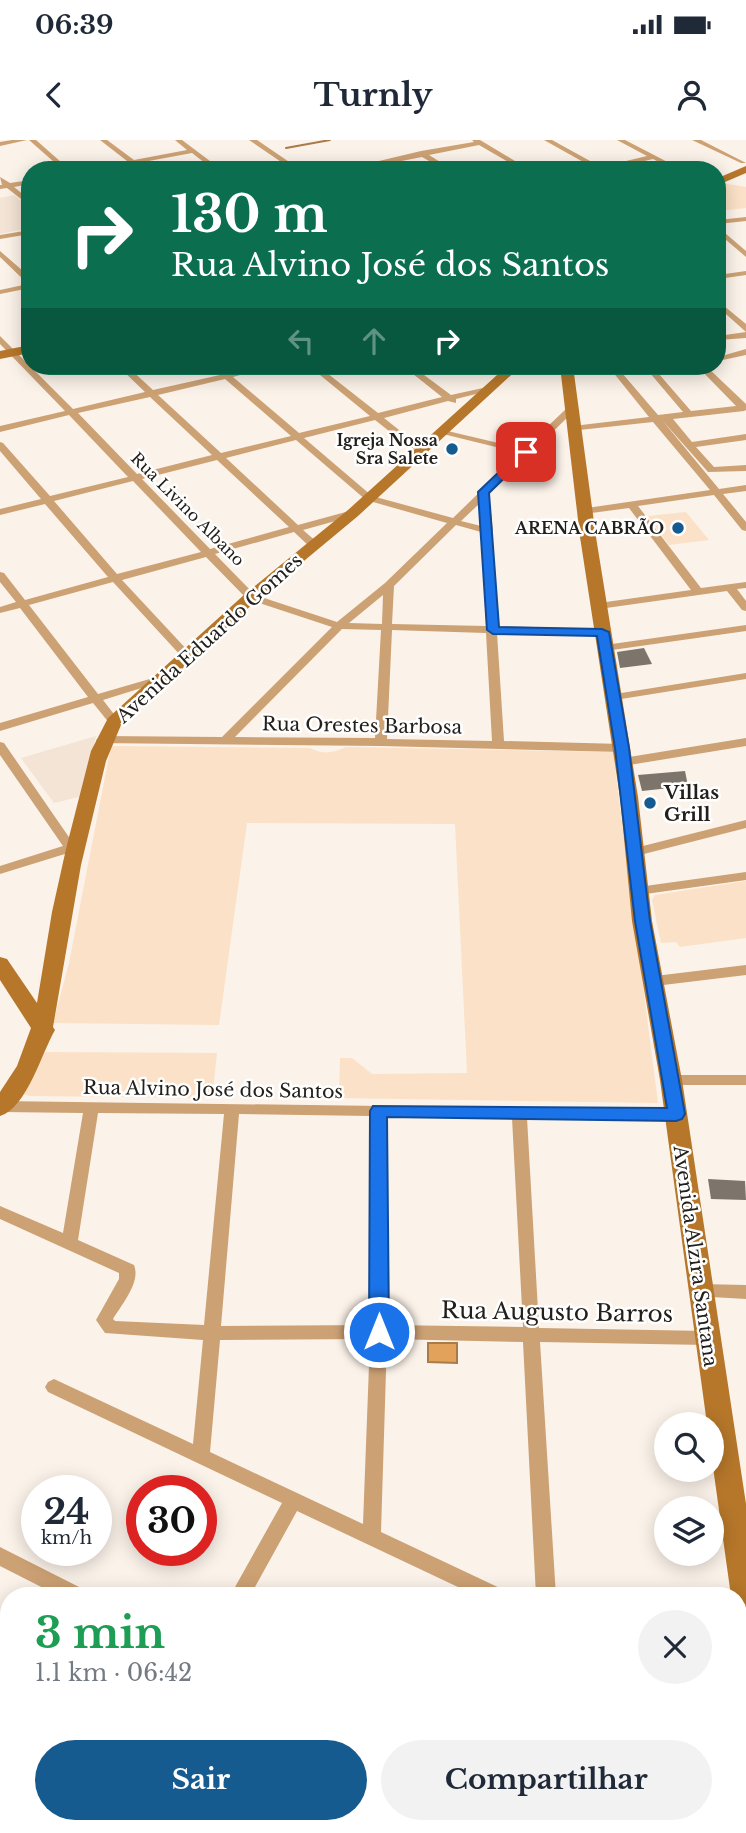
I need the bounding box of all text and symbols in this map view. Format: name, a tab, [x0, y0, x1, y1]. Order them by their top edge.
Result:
text: 06:39	[35, 9, 114, 41]
text: Turnly	[313, 75, 433, 115]
icon: back	[35, 76, 73, 114]
icon: person	[673, 76, 711, 114]
text: 130 m	[171, 184, 328, 245]
icon: right	[56, 189, 147, 280]
text: Rua Alvino José dos Santos	[171, 245, 609, 285]
icon: left	[282, 322, 320, 360]
icon: ahead	[355, 322, 393, 360]
icon: right	[428, 322, 466, 360]
pin	[496, 422, 556, 482]
place label: Igreja Nossa Sra Salete	[336, 430, 438, 468]
icon: arrive	[507, 433, 545, 471]
marker: Igreja Nossa Sra Salete	[444, 441, 460, 457]
street label: Rua Livino Albano	[127, 448, 249, 570]
place label: ARENA CABRÃO	[514, 518, 664, 538]
marker: ARENA CABRÃO	[670, 520, 686, 536]
street label: Avenida Eduardo Gomes	[111, 549, 307, 729]
street label: Rua Orestes Barbosa	[262, 712, 463, 739]
place label: Villas Grill	[663, 781, 719, 826]
marker: Villas Grill	[642, 795, 658, 811]
street label: Rua Alvino José dos Santos	[83, 1076, 343, 1103]
street label: Avenida Alzira Santana	[668, 1143, 722, 1369]
position arrow	[342, 1295, 416, 1369]
street label: Rua Augusto Barros	[441, 1296, 673, 1328]
map controls	[654, 1412, 724, 1566]
button: search	[654, 1412, 724, 1482]
speed limit sign: 30	[126, 1475, 217, 1566]
text: 24	[43, 1490, 90, 1533]
button: layers	[654, 1496, 724, 1566]
text: km/h	[41, 1527, 92, 1549]
text: 3 min	[35, 1607, 165, 1659]
button: close	[638, 1610, 712, 1684]
text: 1.1 km · 06:42	[35, 1659, 192, 1687]
button: Sair	[35, 1740, 367, 1820]
button: Compartilhar	[381, 1740, 712, 1820]

